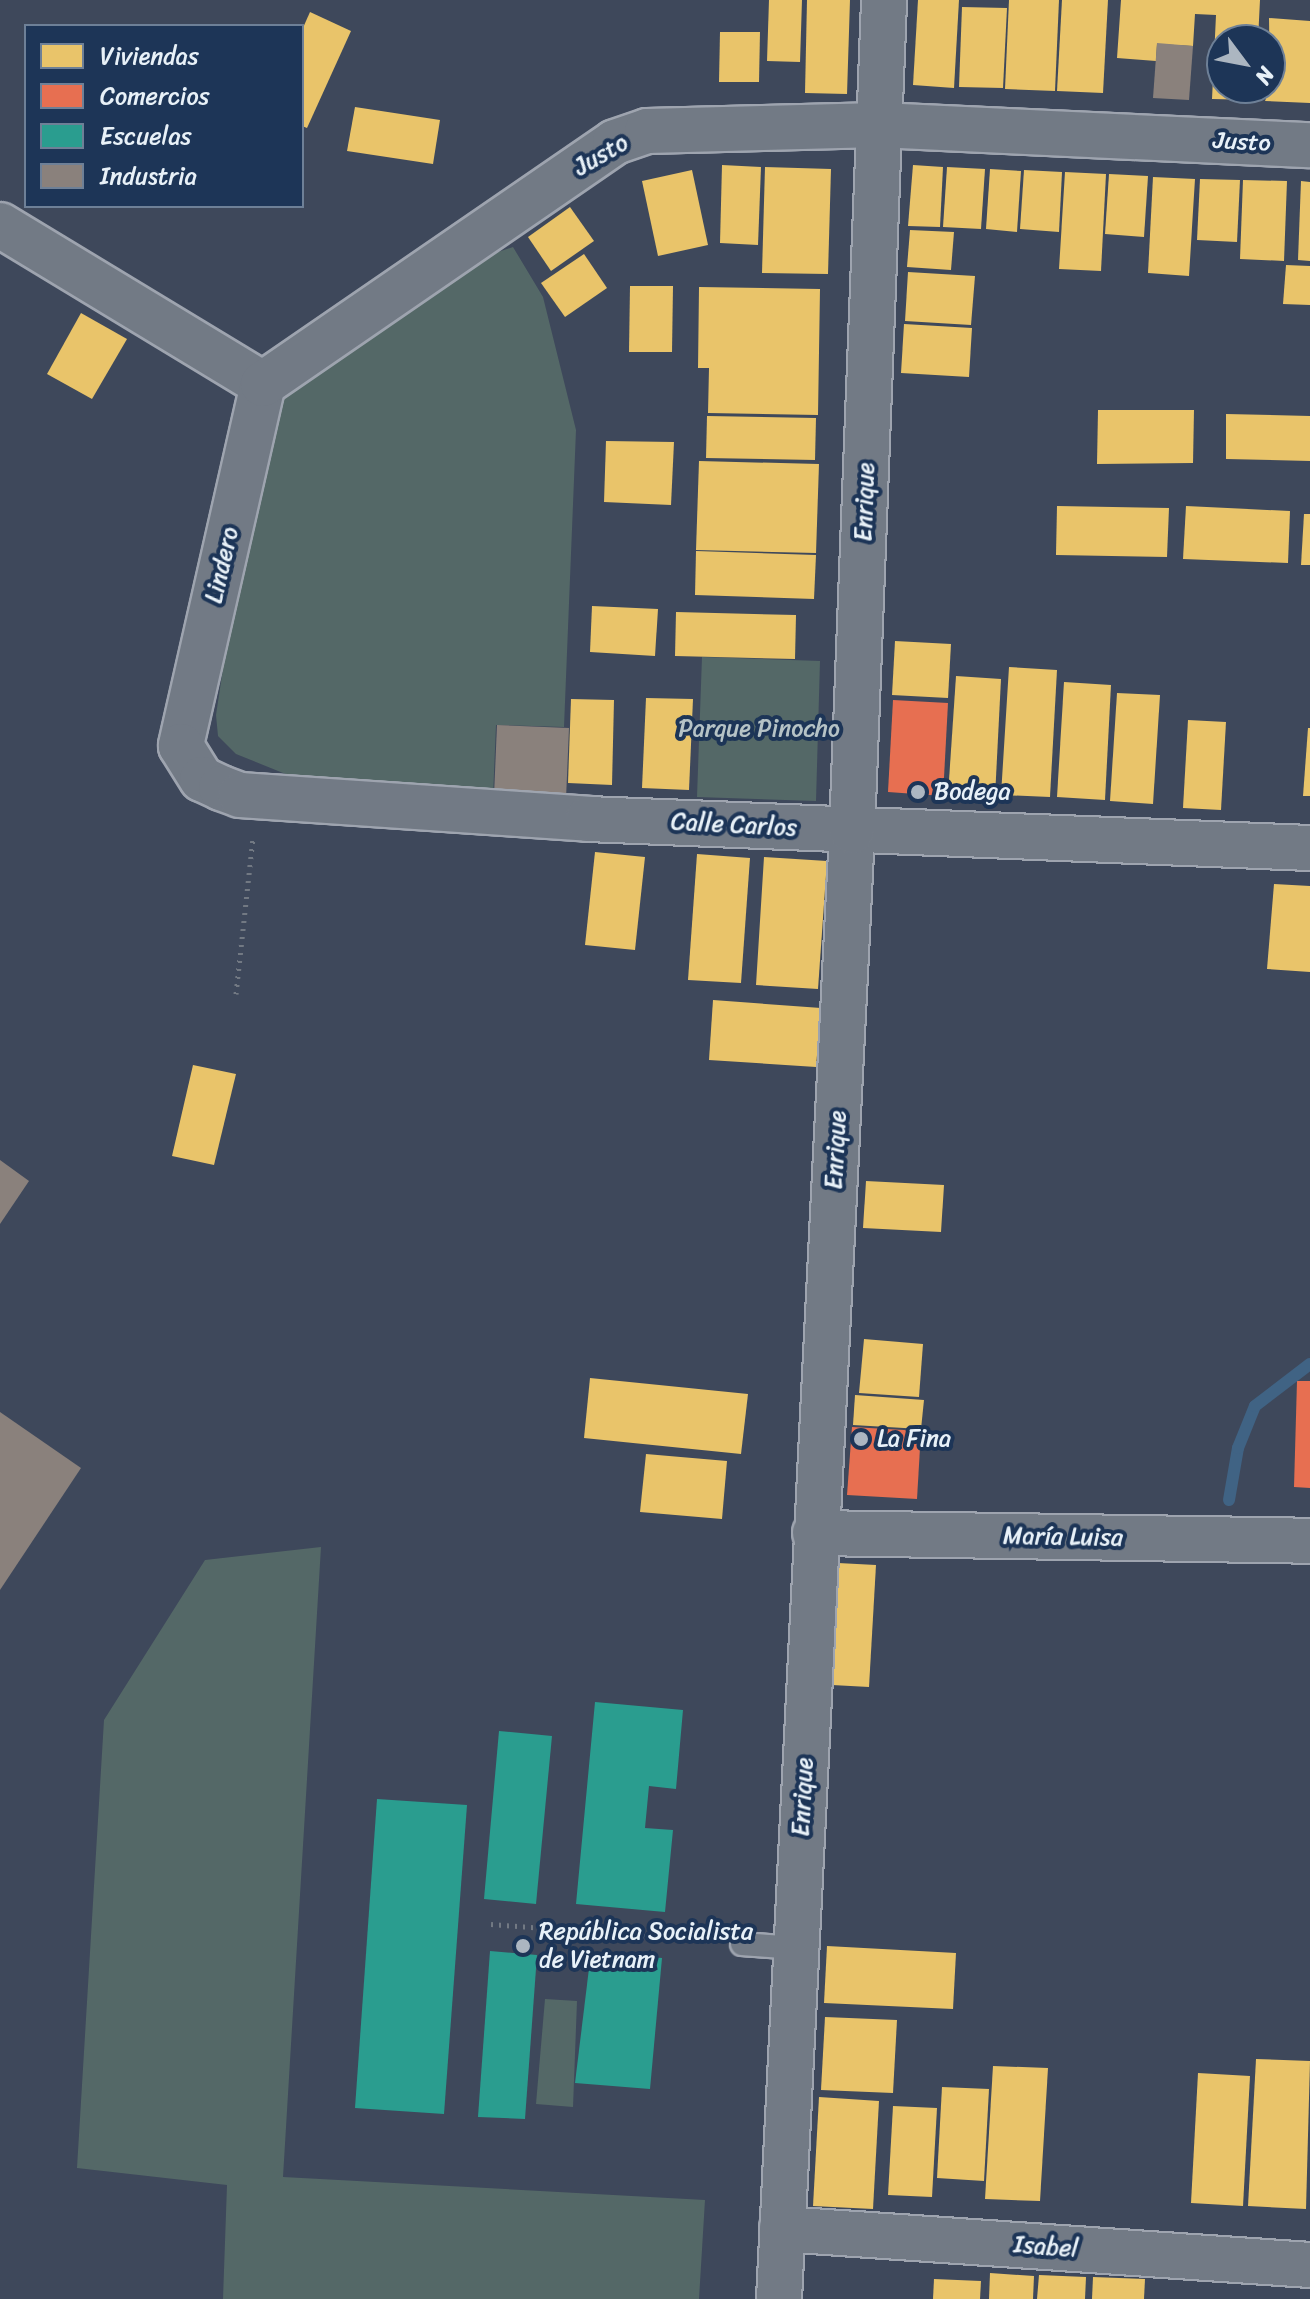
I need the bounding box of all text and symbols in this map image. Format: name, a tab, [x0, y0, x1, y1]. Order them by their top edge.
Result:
legend	[24, 24, 304, 208]
north arrow	[1206, 24, 1286, 104]
text: Viviendas	[100, 35, 199, 77]
text: N	[1245, 59, 1286, 93]
text: Comercios	[100, 75, 210, 117]
text: Escuelas	[100, 115, 191, 157]
street label: Justo	[1212, 126, 1272, 158]
street label: Justo	[569, 128, 633, 182]
text: Industria	[100, 155, 197, 197]
street label: Enrique	[849, 462, 881, 542]
street label: Lindero	[199, 524, 245, 606]
park label: Parque Pinocho	[678, 715, 840, 743]
place label: Bodega	[934, 778, 1010, 806]
marker: Bodega	[909, 783, 927, 801]
street label: Calle Carlos	[671, 807, 797, 843]
street label: Enrique	[820, 1110, 852, 1190]
place label: La Fina	[877, 1425, 951, 1453]
marker: La Fina	[852, 1430, 870, 1448]
street label: María Luisa	[1003, 1522, 1123, 1552]
street label: Enrique	[787, 1757, 819, 1837]
place label: República Socialista de Vietnam	[539, 1918, 752, 1974]
marker: República Socialista de Vietnam	[514, 1937, 532, 1955]
street label: Isabel	[1013, 2230, 1079, 2264]

